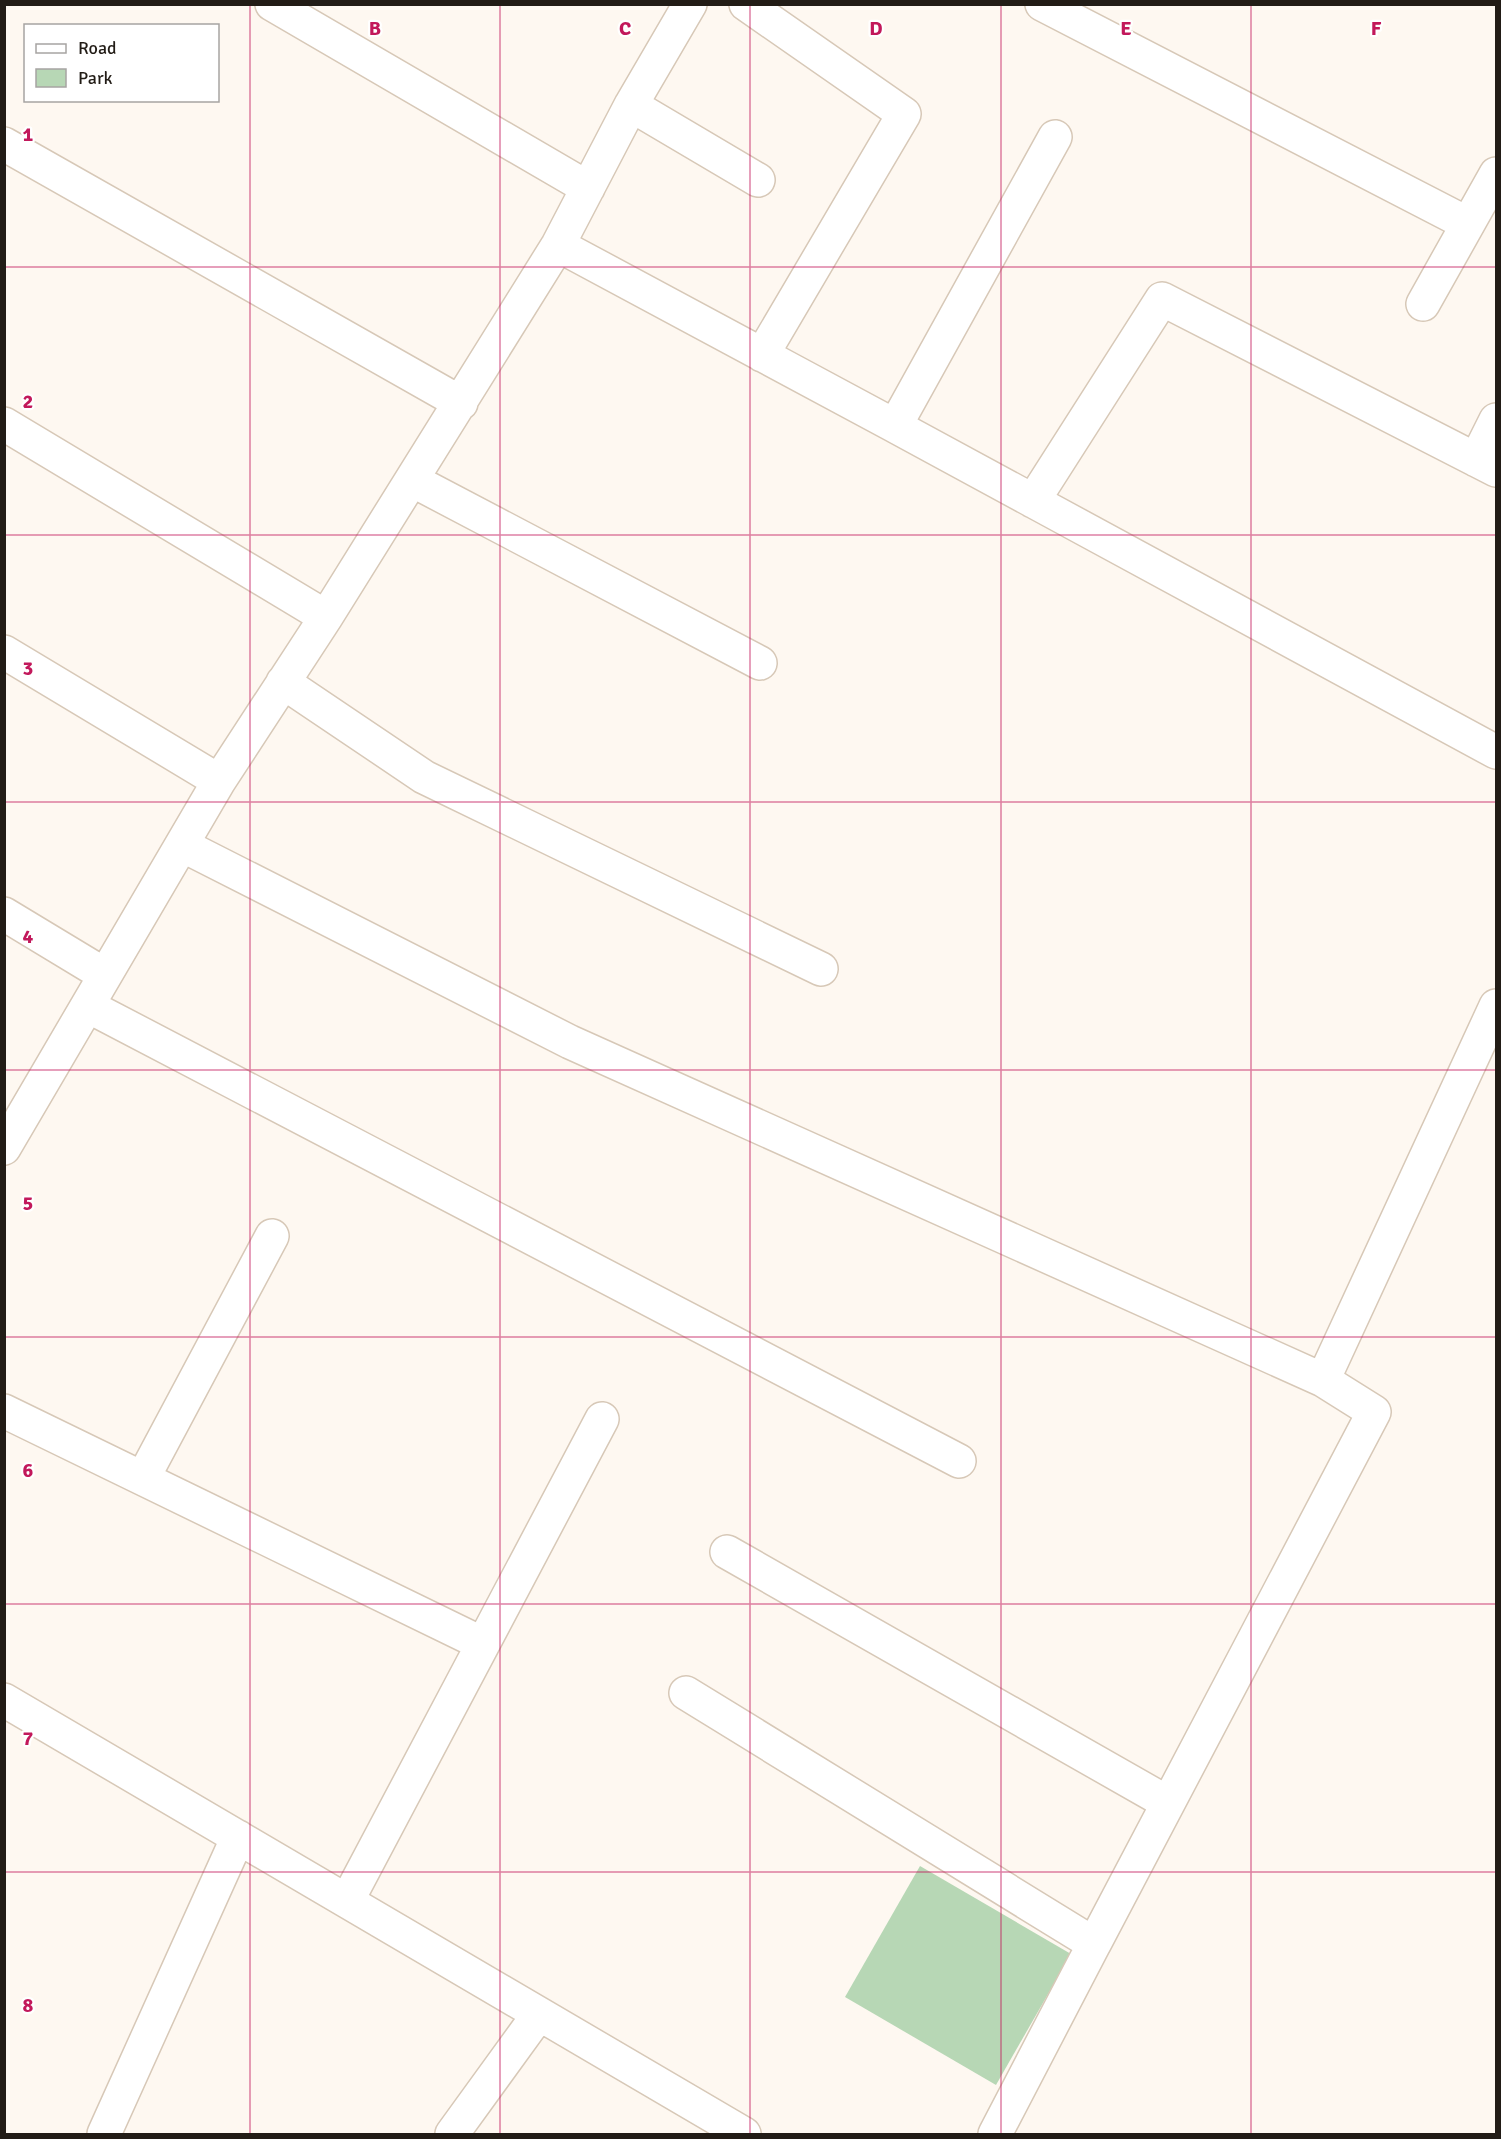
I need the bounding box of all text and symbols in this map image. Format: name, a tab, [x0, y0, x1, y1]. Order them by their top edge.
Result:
text: B	[369, 16, 381, 41]
text: C	[619, 16, 631, 41]
text: D	[869, 16, 883, 41]
text: E	[1120, 16, 1132, 41]
text: F	[1371, 16, 1382, 41]
legend	[24, 24, 219, 102]
text: Road	[78, 37, 117, 59]
text: Park	[78, 67, 113, 89]
text: 1	[23, 122, 34, 147]
text: 2	[23, 389, 33, 414]
text: 3	[23, 656, 33, 681]
text: 4	[23, 924, 34, 949]
text: 5	[23, 1191, 33, 1216]
text: 6	[23, 1458, 34, 1483]
text: 7	[23, 1726, 34, 1751]
text: 8	[23, 1993, 34, 2018]

